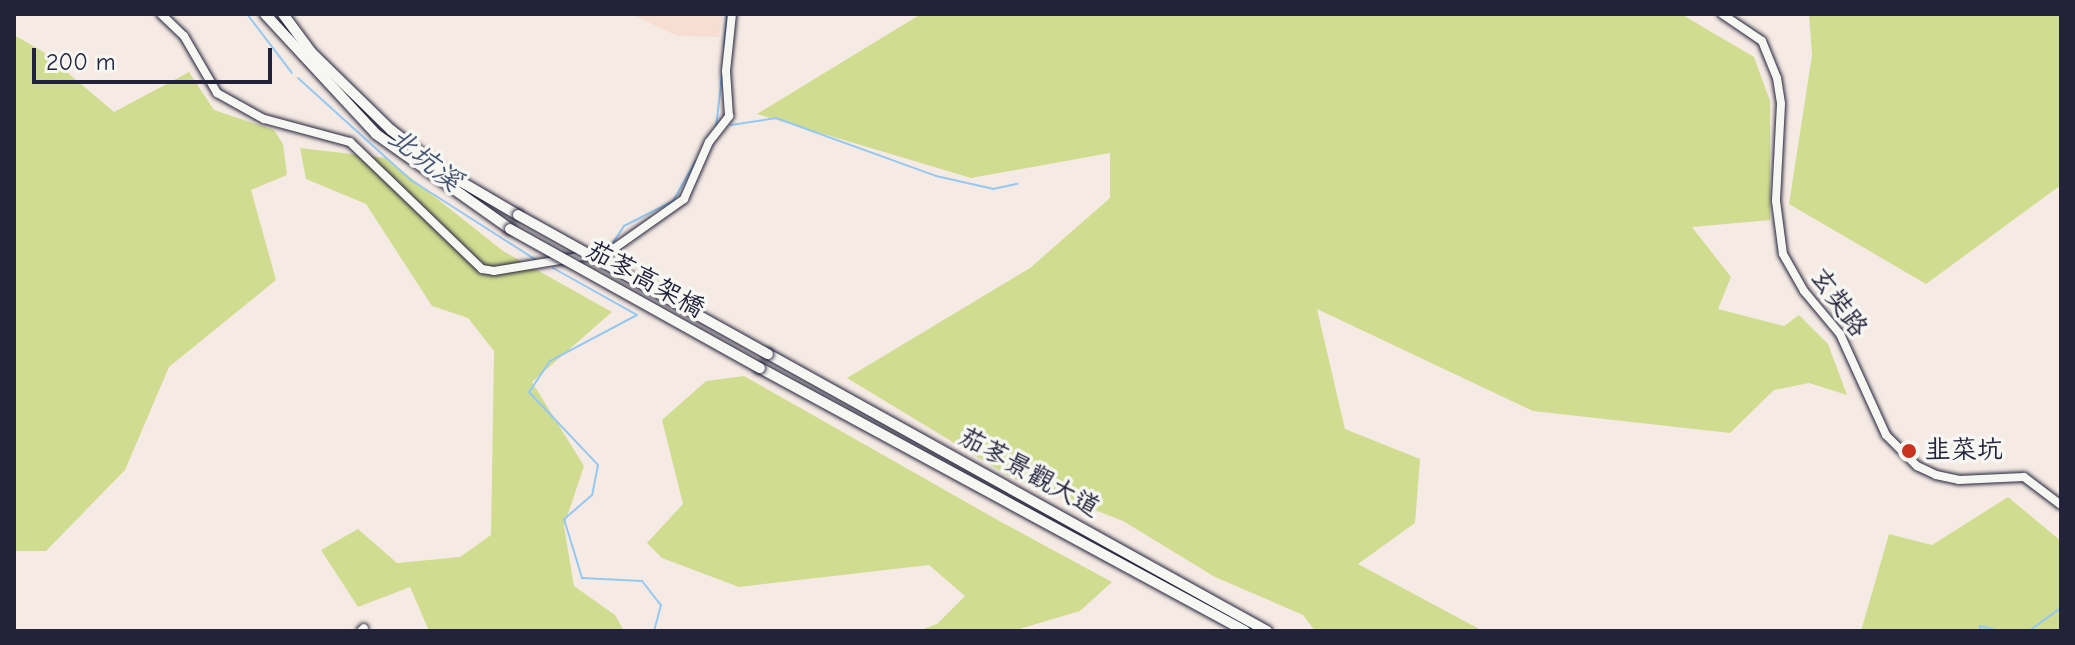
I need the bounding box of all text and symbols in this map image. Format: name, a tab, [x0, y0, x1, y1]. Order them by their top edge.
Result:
scale bar	[36, 32, 276, 82]
text: 200 m	[46, 48, 116, 76]
water label: 北坑溪	[382, 120, 468, 198]
street label: 茄苳高架橋	[581, 235, 709, 325]
street label: 玄奘路	[1802, 262, 1874, 344]
street label: 茄苳景觀大道	[953, 422, 1105, 524]
place label: 韭菜坑	[1925, 435, 2003, 467]
marker: 韭菜坑	[1900, 442, 1918, 460]

